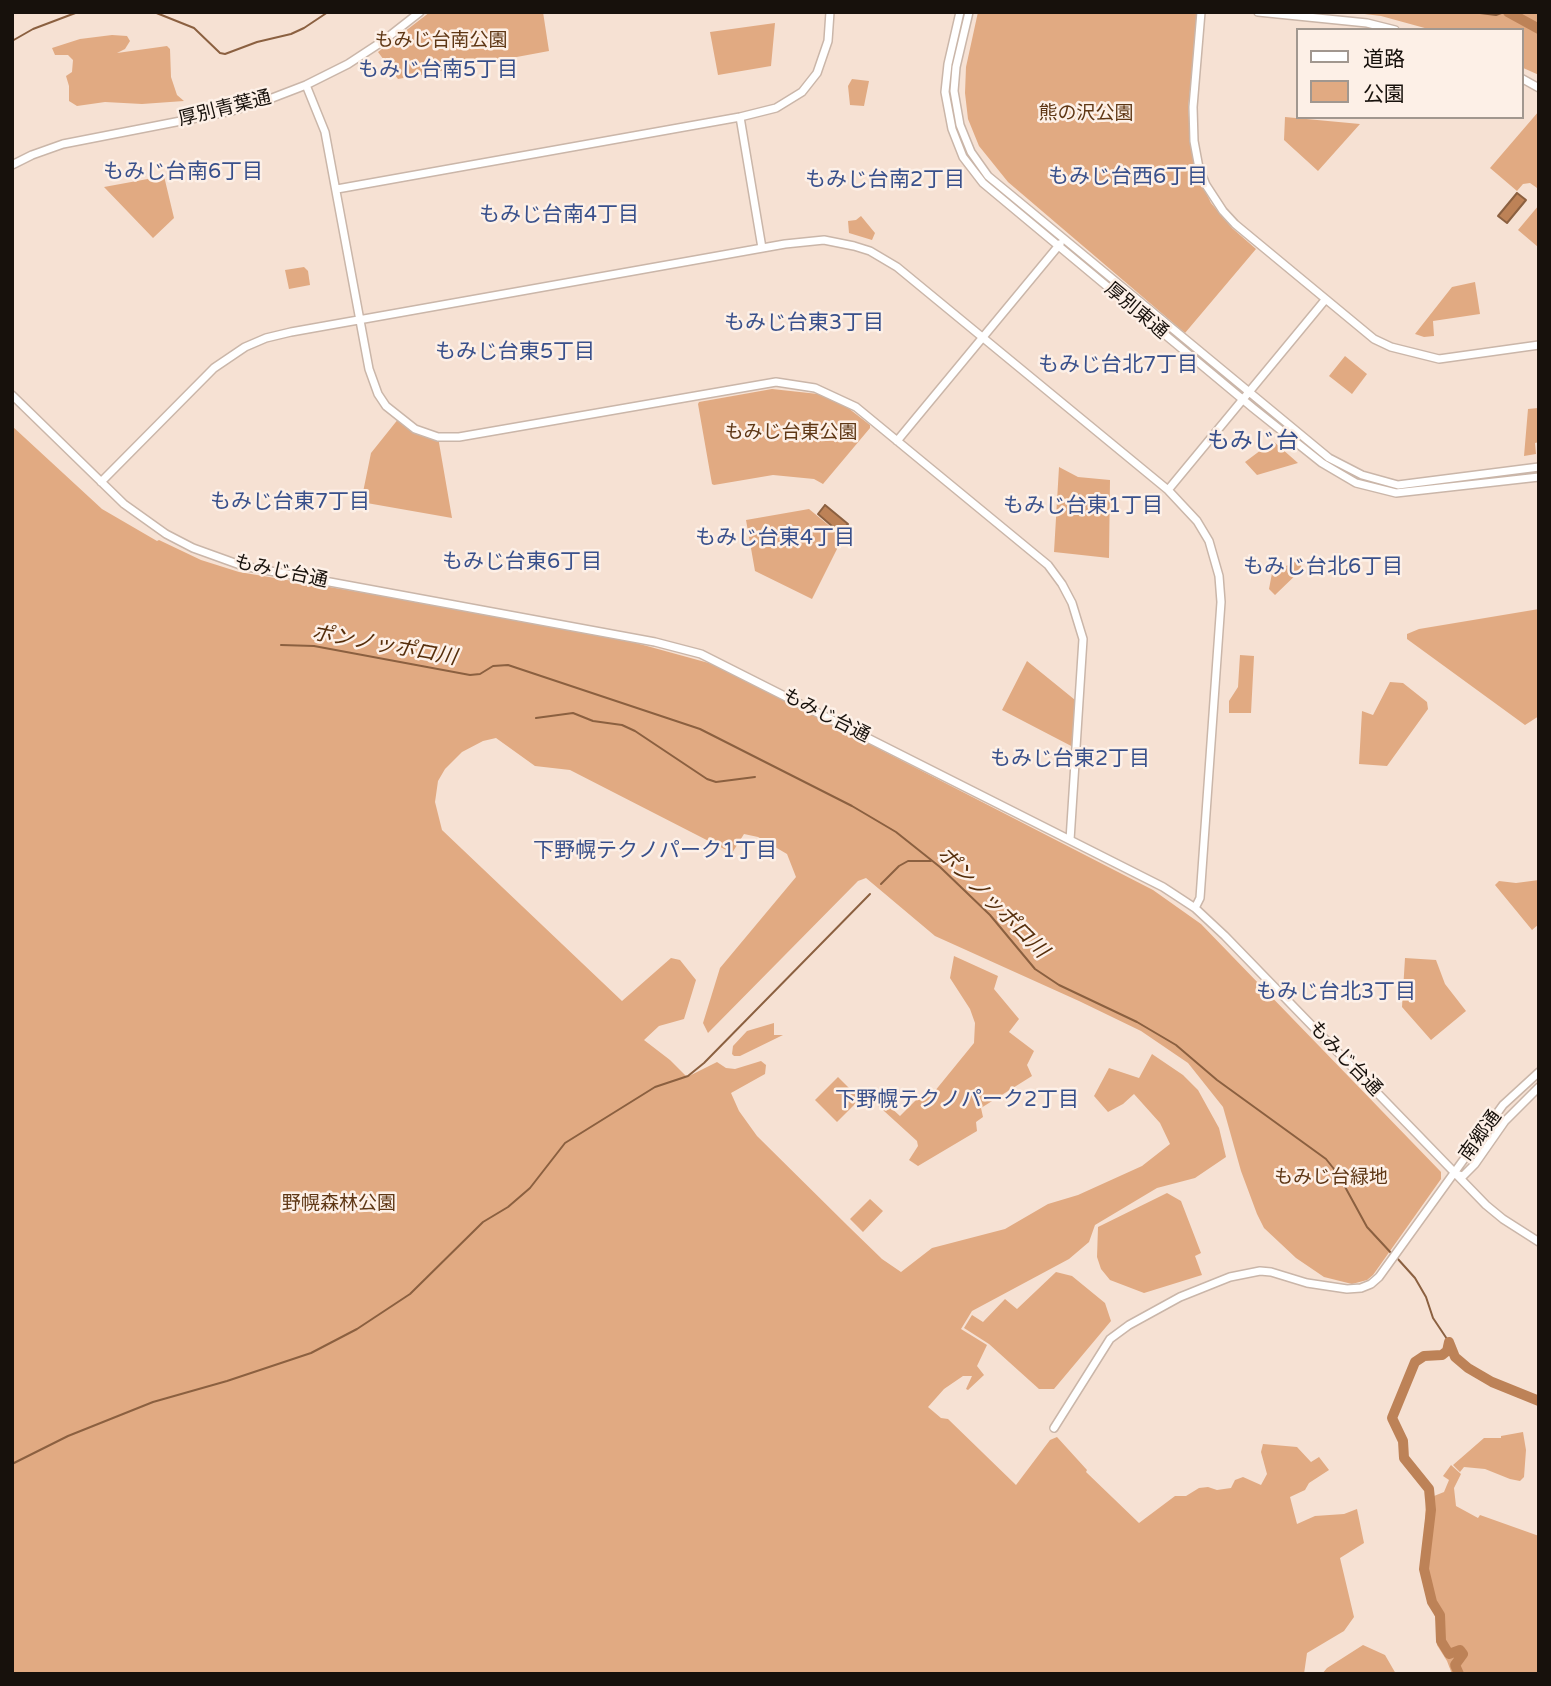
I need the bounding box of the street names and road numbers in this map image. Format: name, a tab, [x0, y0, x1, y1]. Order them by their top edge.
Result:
street label: 厚別青葉通	[176, 86, 274, 132]
street label: 厚別東通	[1100, 278, 1172, 344]
street label: もみじ台通	[232, 551, 330, 593]
street label: もみじ台通	[779, 684, 873, 748]
street label: もみじ台通	[1304, 1017, 1386, 1101]
street label: 南郷通	[1455, 1106, 1507, 1166]

